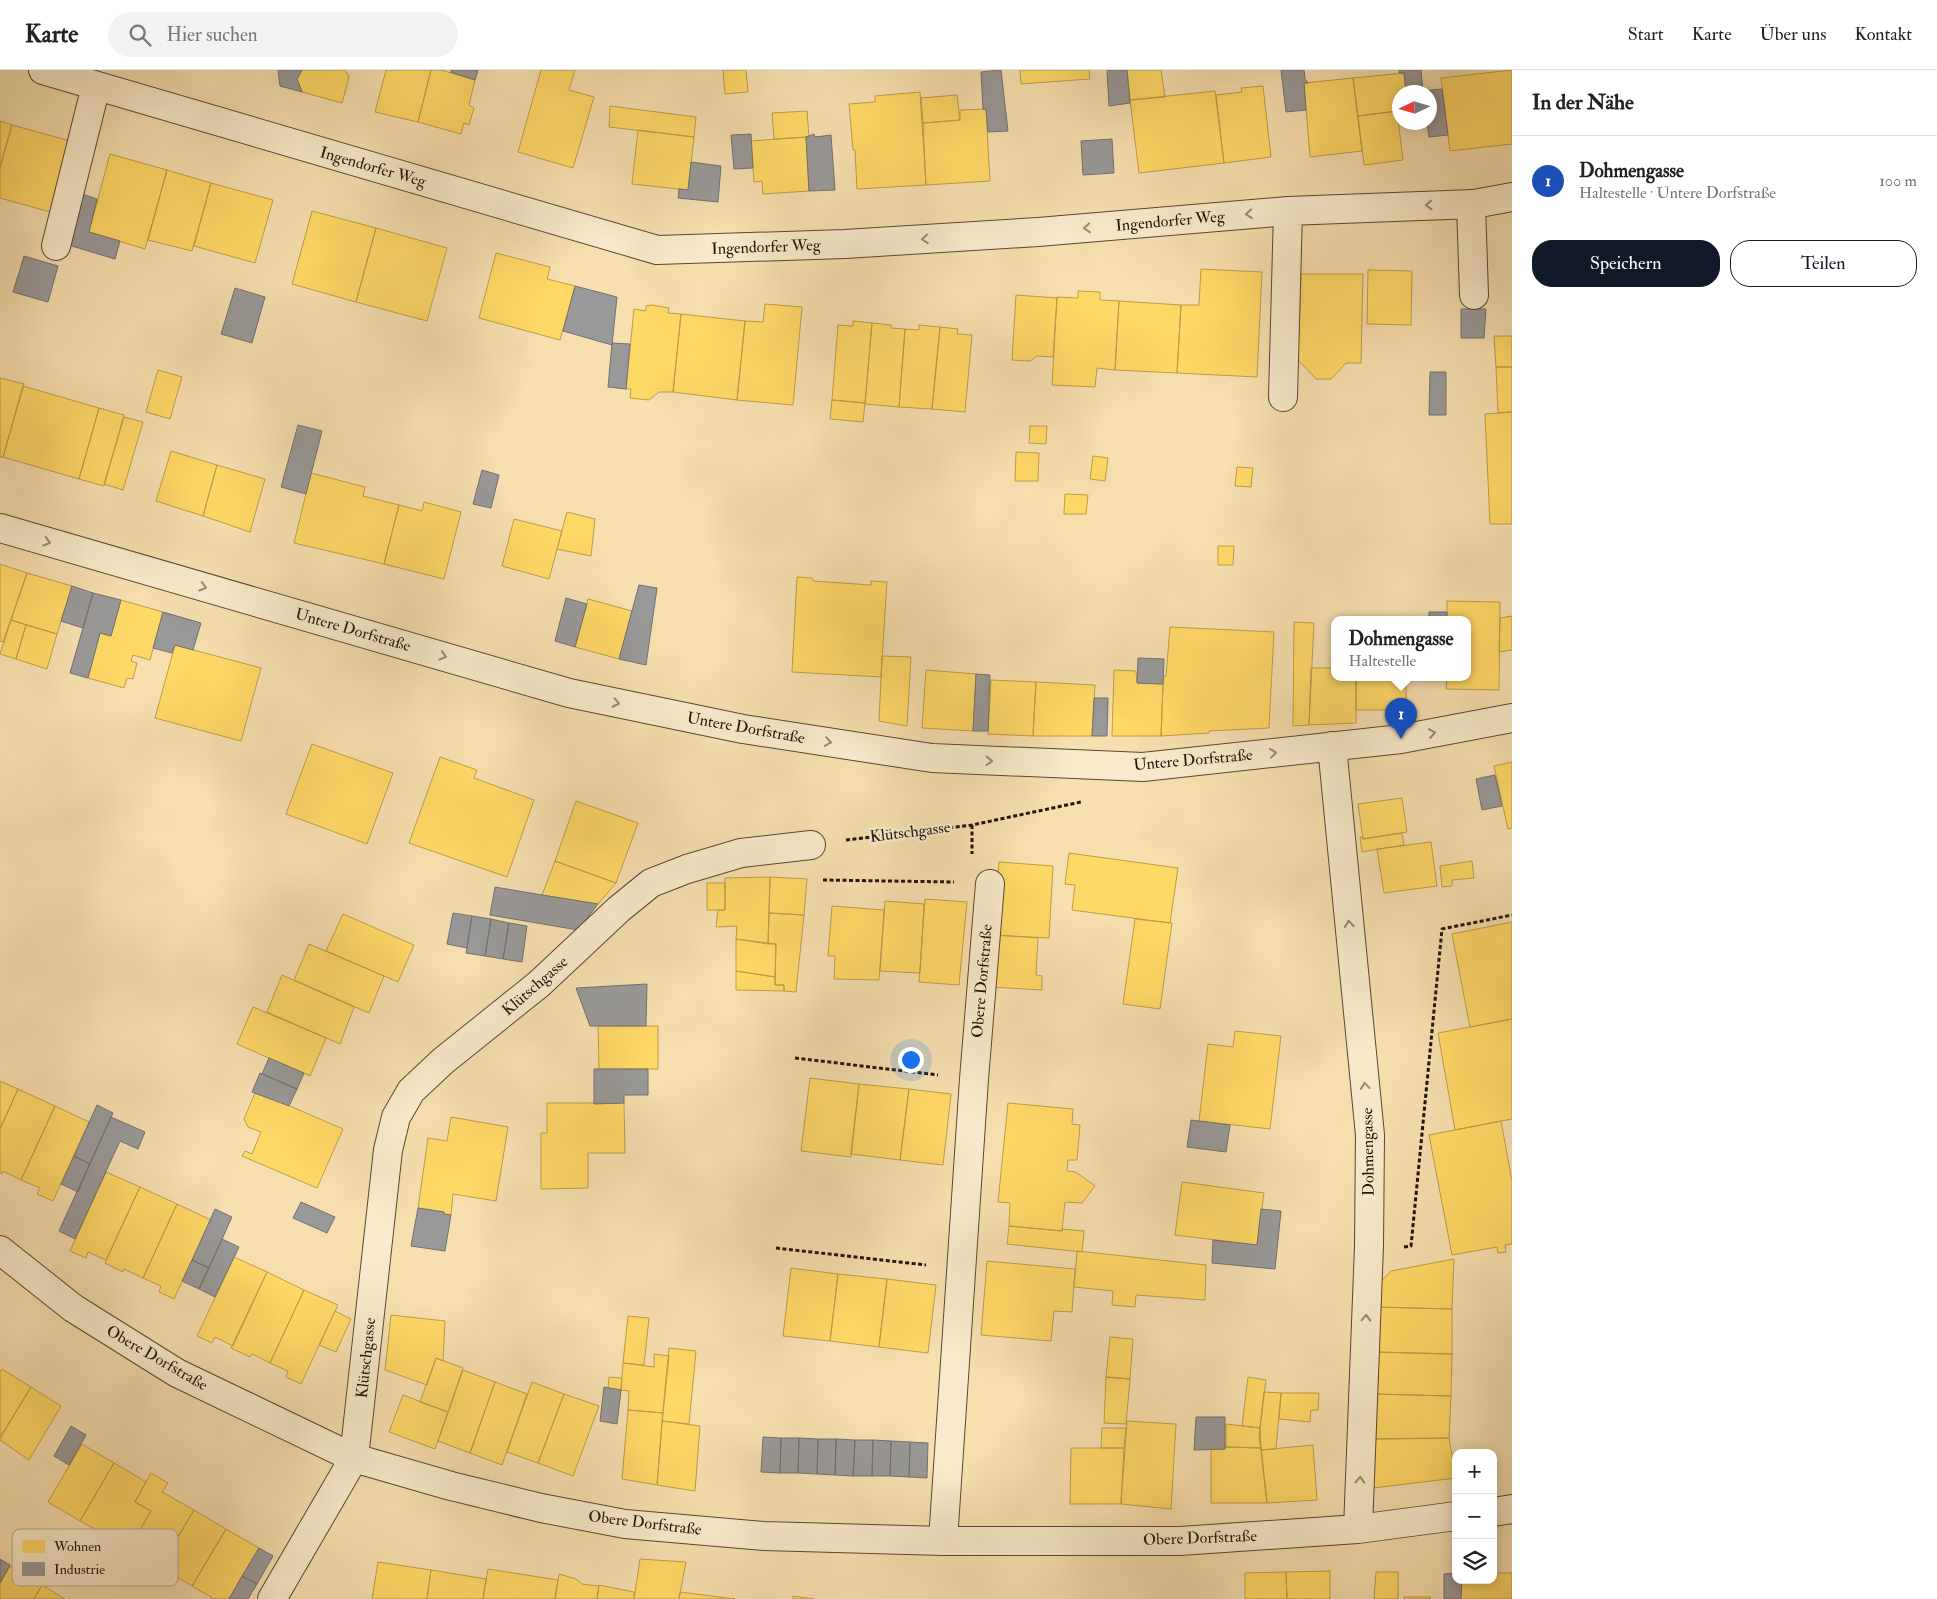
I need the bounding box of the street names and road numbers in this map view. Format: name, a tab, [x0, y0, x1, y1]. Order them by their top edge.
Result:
street label: Ingendorfer Weg	[318, 142, 429, 192]
street label: Ingendorfer Weg	[1115, 206, 1227, 236]
street label: Ingendorfer Weg	[711, 235, 822, 259]
street label: Untere Dorfstraße	[293, 604, 413, 656]
street label: Untere Dorfstraße	[685, 708, 807, 748]
street label: Untere Dorfstraße	[1133, 745, 1254, 775]
street label: Klütschgasse	[869, 817, 952, 847]
street label: Obere Dorfstraße	[967, 923, 997, 1039]
street label: Klütschgasse	[498, 952, 572, 1020]
street label: Dohmengasse	[1357, 1107, 1379, 1196]
street label: Klütschgasse	[352, 1316, 380, 1399]
street label: Obere Dorfstraße	[103, 1321, 212, 1395]
street label: Obere Dorfstraße	[587, 1506, 703, 1540]
street label: Obere Dorfstraße	[1143, 1526, 1258, 1550]

